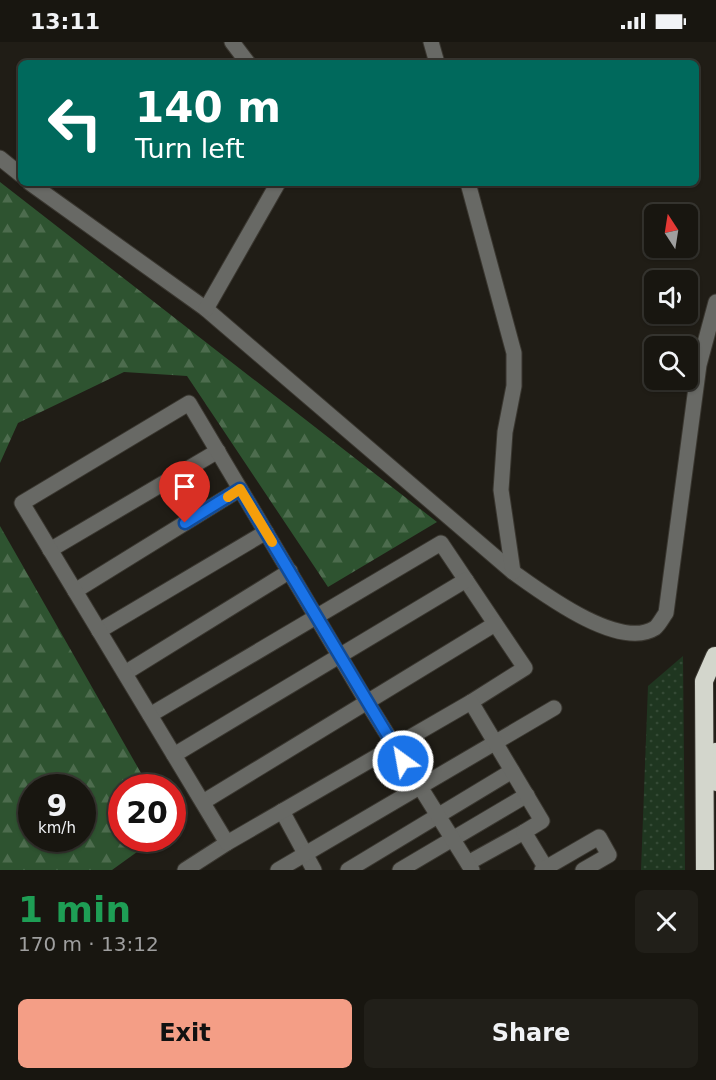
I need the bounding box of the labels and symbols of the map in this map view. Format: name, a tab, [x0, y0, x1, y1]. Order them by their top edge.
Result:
north arrow	[644, 204, 698, 258]
pin	[159, 461, 210, 523]
position arrow	[371, 729, 435, 793]
speed limit sign: 20	[108, 774, 186, 852]

